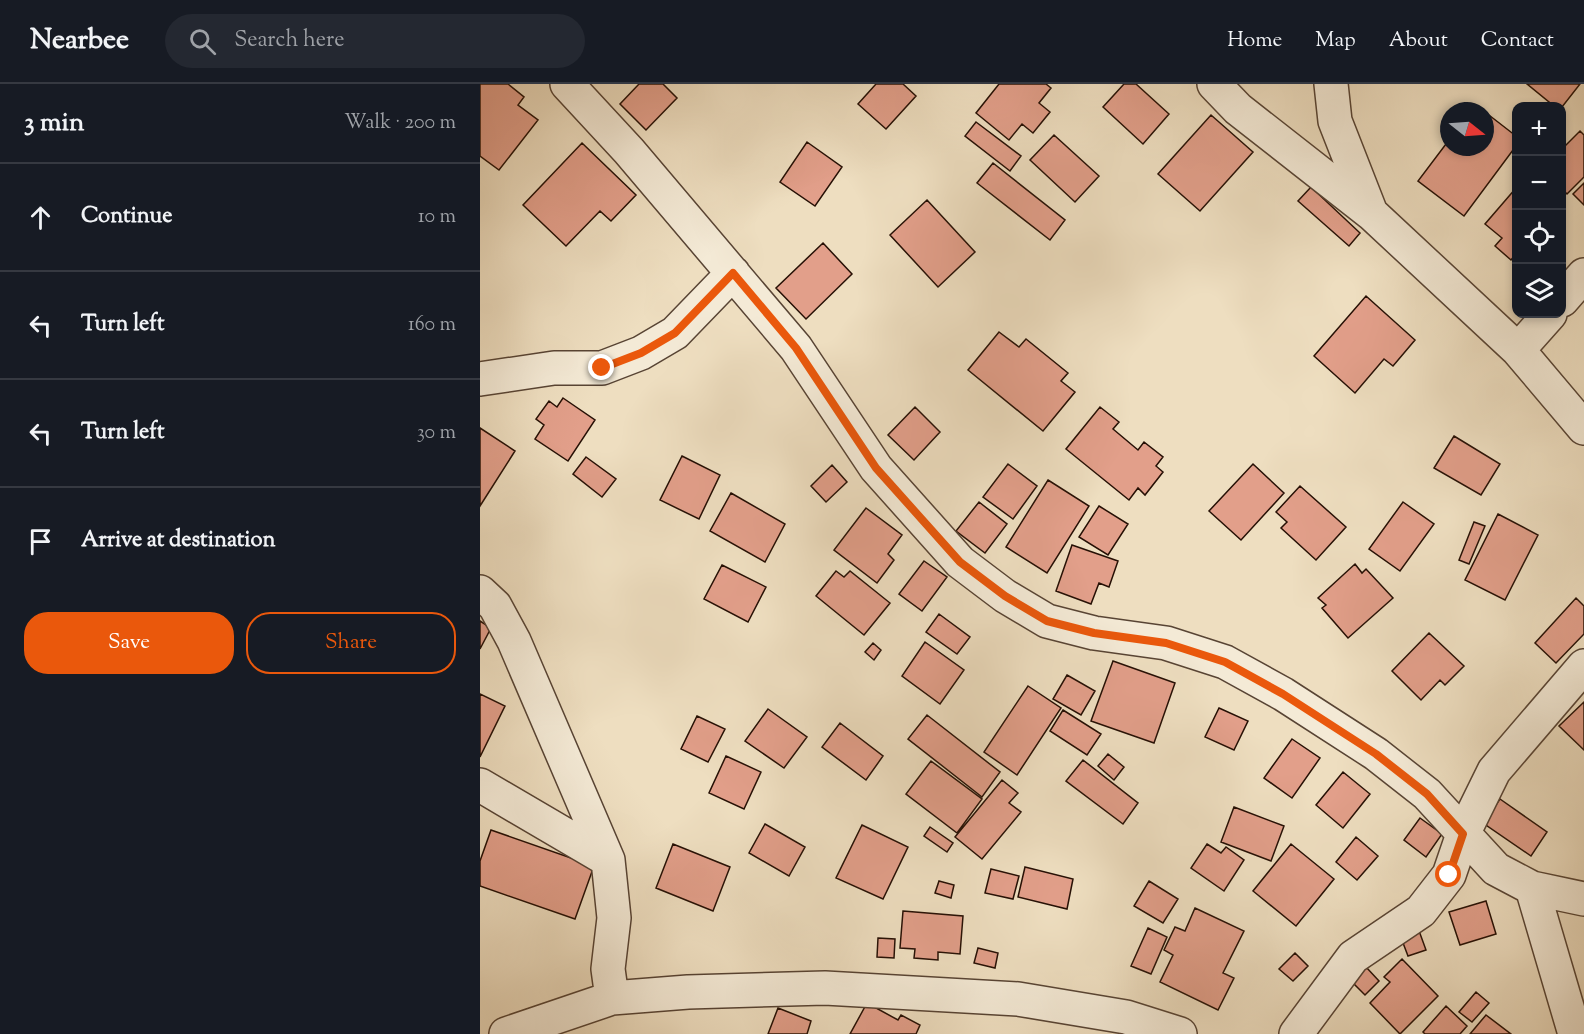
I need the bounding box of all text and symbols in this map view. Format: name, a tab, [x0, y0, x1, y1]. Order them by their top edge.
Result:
search box	[165, 14, 585, 68]
text: Nearbee	[30, 21, 129, 61]
icon: search	[186, 25, 219, 58]
text: Search here	[234, 25, 345, 57]
text: Home	[1227, 26, 1282, 56]
text: Map	[1315, 26, 1356, 56]
text: About	[1389, 26, 1448, 56]
text: Contact	[1481, 26, 1554, 56]
north arrow	[1440, 102, 1494, 156]
map controls	[1512, 102, 1566, 318]
button: +	[1512, 102, 1566, 156]
text: 3 min	[24, 105, 84, 142]
text: Walk · 200 m	[344, 109, 456, 138]
button: −	[1512, 156, 1566, 210]
icon: ahead	[24, 201, 57, 234]
text: Continue	[81, 201, 172, 233]
text: 10 m	[418, 203, 456, 232]
button: locate	[1512, 210, 1566, 264]
button: layers	[1512, 264, 1566, 318]
icon: left	[24, 309, 57, 342]
text: Turn left	[81, 309, 164, 341]
text: 160 m	[408, 311, 456, 340]
route end	[588, 354, 614, 380]
icon: left	[24, 417, 57, 450]
text: Turn left	[81, 417, 164, 449]
text: 30 m	[417, 419, 456, 448]
icon: arrive	[24, 525, 57, 558]
text: Arrive at destination	[81, 525, 276, 557]
button: Save	[24, 612, 234, 674]
button: Share	[246, 612, 456, 674]
route start	[1435, 861, 1461, 887]

